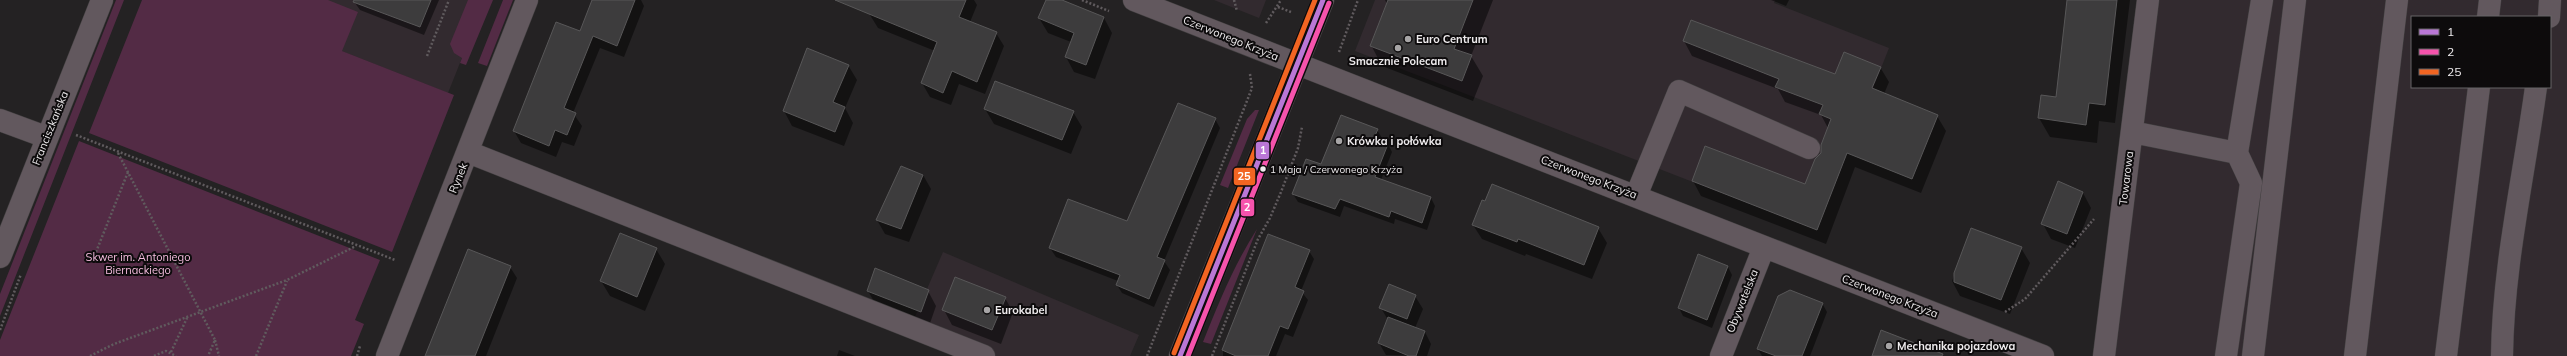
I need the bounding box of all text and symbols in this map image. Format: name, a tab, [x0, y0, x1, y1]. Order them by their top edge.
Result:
street label: Czerwonego Krzyża	[1181, 12, 1281, 64]
legend	[2411, 16, 2551, 88]
text: 1	[2447, 24, 2454, 39]
place label: Euro Centrum	[1416, 32, 1488, 46]
marker: Euro Centrum	[1403, 34, 1413, 44]
marker: Smacznie Polecam	[1393, 43, 1403, 53]
text: 2	[2447, 44, 2454, 59]
place label: Smacznie Polecam	[1349, 54, 1447, 68]
text: 25	[2447, 64, 2461, 79]
street label: Franciszkańska	[29, 89, 71, 167]
place label: Krówka i połówka	[1347, 134, 1442, 148]
marker: Krówka i połówka	[1334, 136, 1344, 146]
line badge: 1	[1255, 141, 1270, 160]
text: 1	[1260, 143, 1267, 157]
street label: Towarowa	[2116, 150, 2136, 206]
street label: Czerwonego Krzyża	[1539, 152, 1639, 202]
street label: Rynek	[446, 160, 471, 195]
place label: 1 Maja / Czerwonego Krzyża	[1270, 163, 1402, 176]
marker: 1 Maja / Czerwonego Krzyża	[1258, 164, 1268, 174]
line badge: 25	[1233, 167, 1256, 186]
text: 25	[1237, 169, 1251, 183]
line badge: 2	[1240, 198, 1255, 217]
text: 2	[1244, 200, 1251, 214]
park label: Skwer im. Antoniego Biernackiego	[86, 250, 190, 277]
street label: Obywatelska	[1723, 267, 1761, 335]
street label: Czerwonego Krzyża	[1840, 271, 1940, 321]
place label: Eurokabel	[995, 303, 1048, 317]
marker: Eurokabel	[982, 305, 992, 315]
place label: Mechanika pojazdowa	[1897, 339, 2015, 353]
marker: Mechanika pojazdowa	[1884, 341, 1894, 351]

